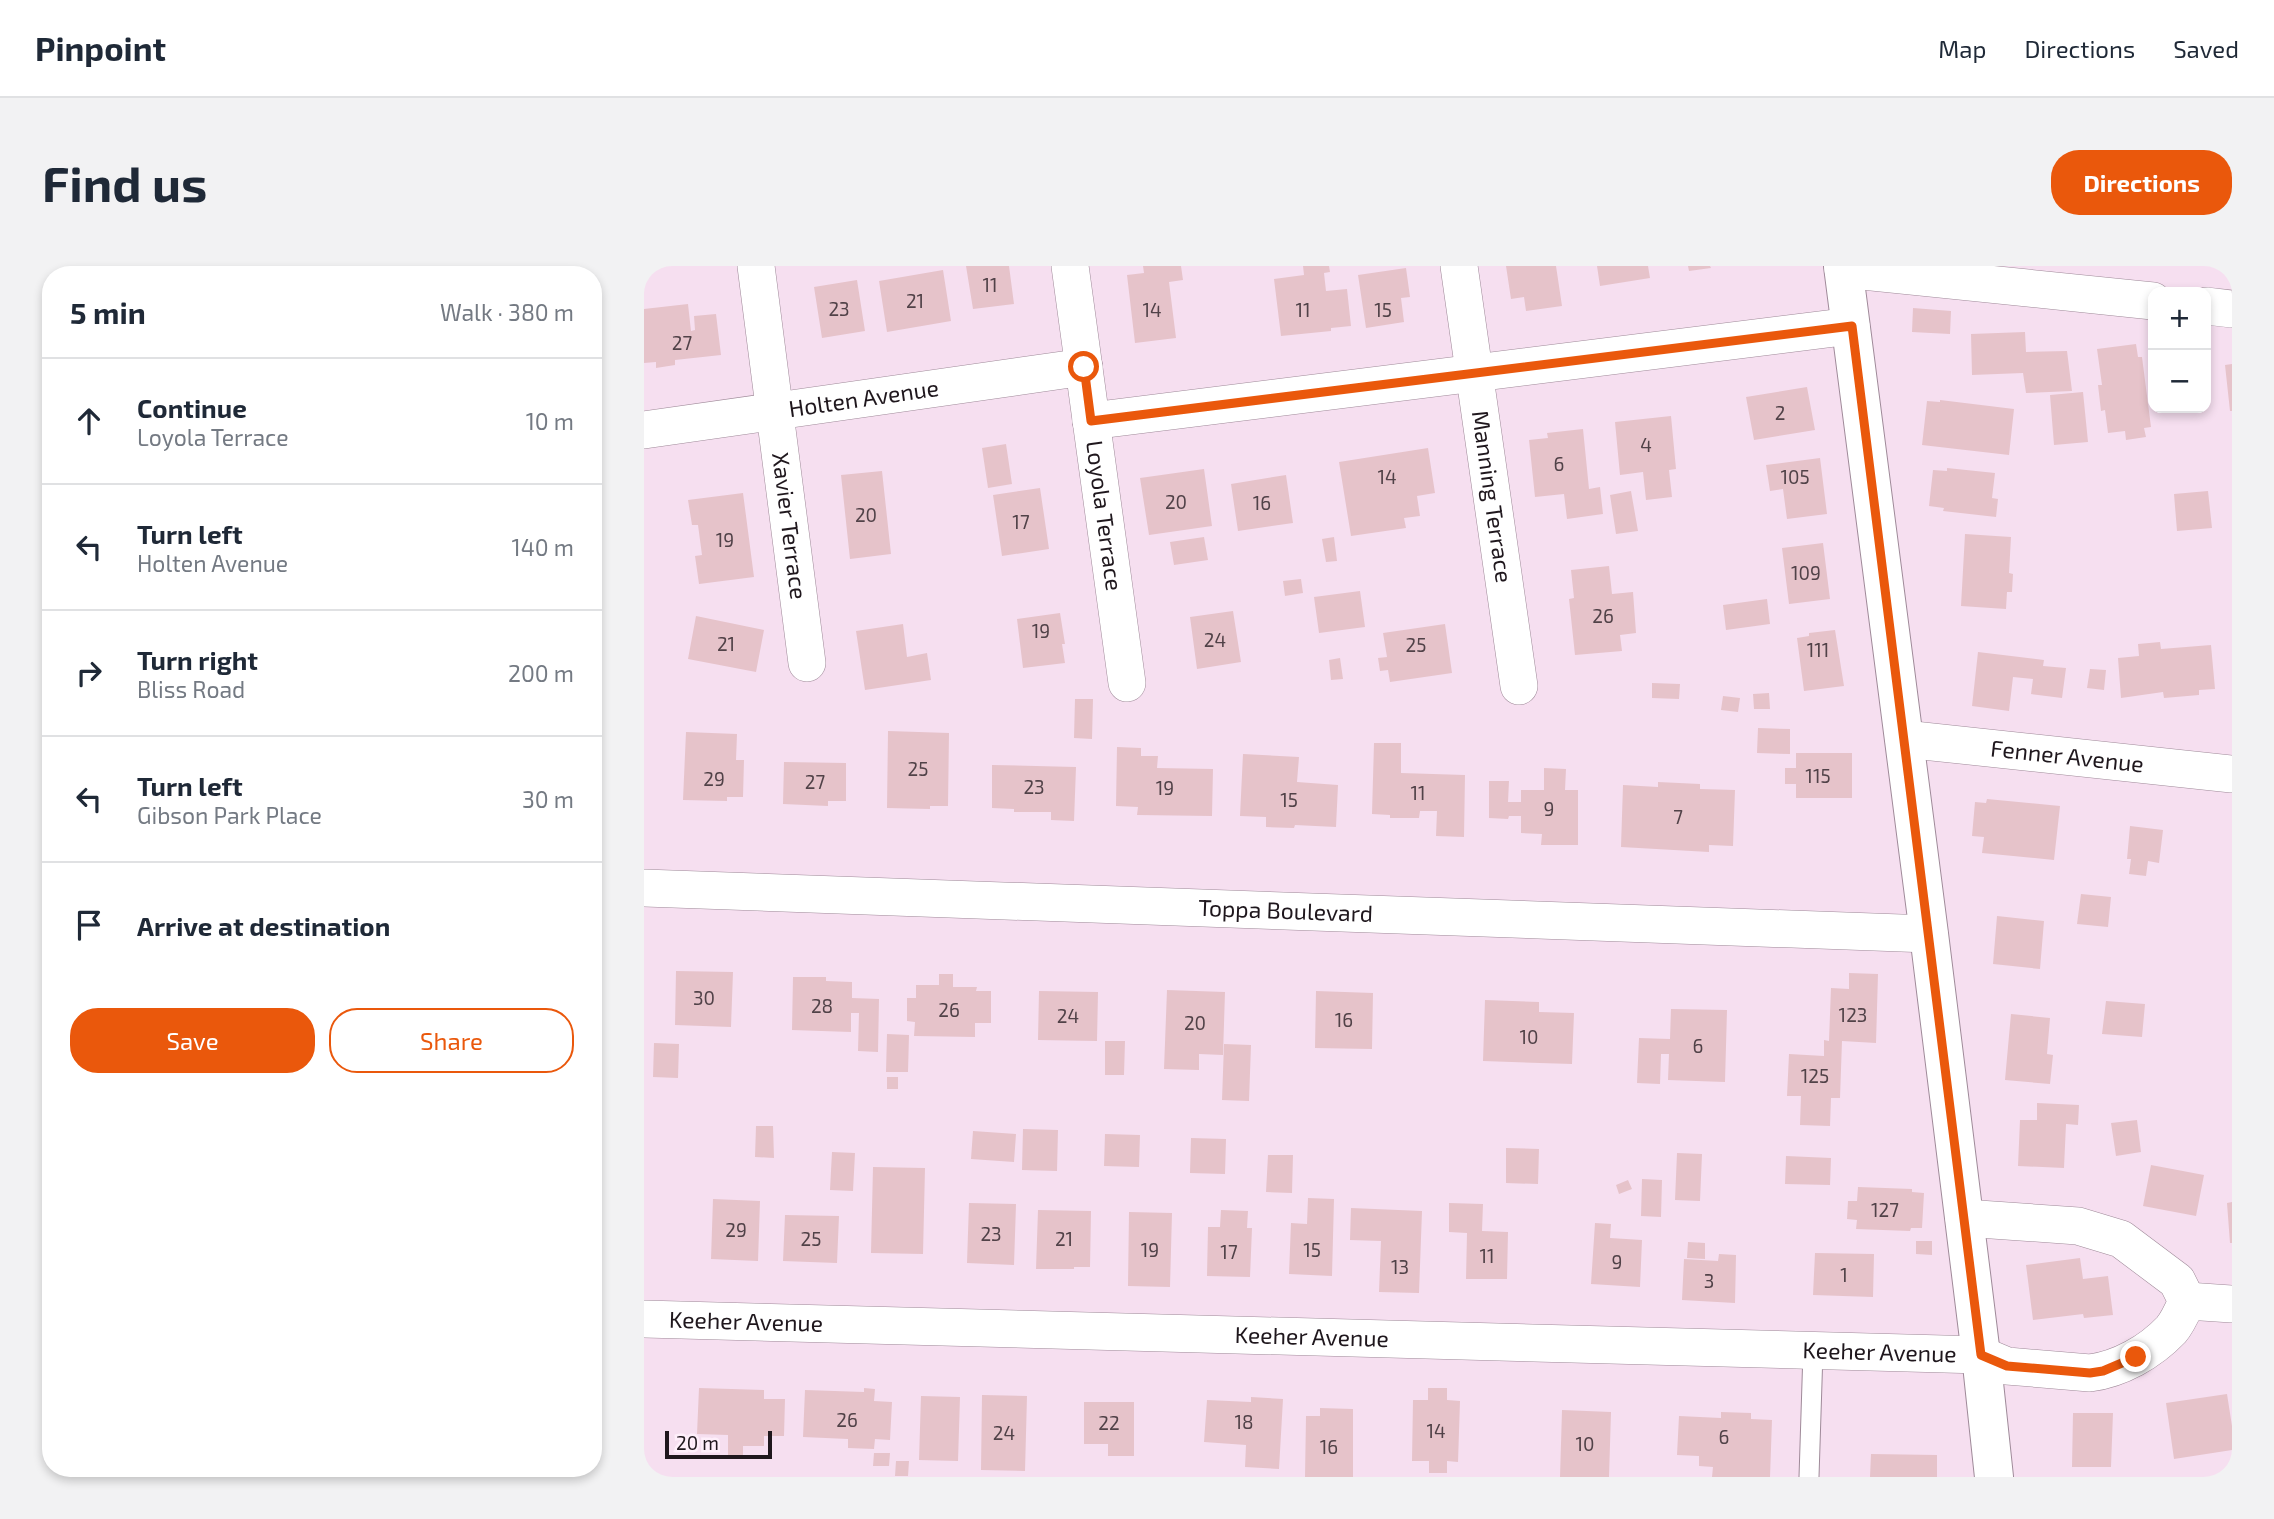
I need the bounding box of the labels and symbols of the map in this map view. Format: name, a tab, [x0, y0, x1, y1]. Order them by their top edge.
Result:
house number: 11	[982, 273, 998, 296]
house number: 21	[906, 289, 924, 312]
house number: 23	[828, 297, 850, 320]
house number: 14	[1142, 298, 1162, 321]
house number: 11	[1295, 298, 1311, 321]
house number: 15	[1374, 298, 1392, 321]
house number: 27	[672, 331, 692, 354]
route start	[1068, 351, 1099, 382]
street label: Holten Avenue	[787, 373, 941, 422]
house number: 2	[1775, 401, 1785, 424]
street label: Manning Terrace	[1467, 409, 1519, 585]
house number: 4	[1640, 433, 1652, 456]
street label: Loyola Terrace	[1081, 439, 1129, 593]
street label: Xavier Terrace	[767, 451, 814, 601]
house number: 6	[1554, 452, 1564, 475]
house number: 14	[1377, 465, 1397, 488]
house number: 105	[1780, 465, 1810, 488]
house number: 20	[1165, 490, 1187, 513]
house number: 16	[1253, 491, 1271, 514]
house number: 20	[855, 503, 877, 526]
house number: 17	[1012, 510, 1030, 533]
house number: 19	[716, 528, 734, 551]
house number: 109	[1791, 561, 1821, 584]
house number: 26	[1592, 604, 1614, 627]
house number: 19	[1032, 619, 1050, 642]
house number: 24	[1204, 628, 1226, 651]
house number: 21	[717, 632, 735, 655]
house number: 25	[1406, 633, 1426, 656]
house number: 111	[1807, 638, 1829, 661]
street label: Fenner Avenue	[1989, 733, 2145, 777]
house number: 25	[908, 757, 928, 780]
house number: 115	[1805, 764, 1831, 787]
house number: 29	[703, 767, 725, 790]
house number: 27	[805, 770, 825, 793]
house number: 23	[1023, 775, 1045, 798]
house number: 19	[1156, 776, 1174, 799]
house number: 11	[1410, 781, 1426, 804]
house number: 15	[1280, 788, 1298, 811]
house number: 9	[1544, 797, 1554, 820]
house number: 7	[1673, 805, 1683, 828]
street label: Toppa Boulevard	[1198, 893, 1373, 927]
house number: 30	[693, 986, 715, 1009]
house number: 28	[811, 994, 833, 1017]
house number: 26	[938, 998, 960, 1021]
house number: 123	[1839, 1003, 1867, 1026]
house number: 24	[1057, 1004, 1079, 1027]
house number: 16	[1335, 1008, 1353, 1031]
house number: 20	[1184, 1011, 1206, 1034]
house number: 10	[1519, 1025, 1539, 1048]
house number: 6	[1693, 1034, 1703, 1057]
house number: 125	[1801, 1064, 1829, 1087]
house number: 127	[1871, 1198, 1899, 1221]
house number: 29	[725, 1218, 747, 1241]
house number: 23	[980, 1222, 1002, 1245]
house number: 25	[801, 1227, 821, 1250]
house number: 21	[1055, 1227, 1073, 1250]
house number: 19	[1141, 1238, 1159, 1261]
house number: 15	[1303, 1238, 1321, 1261]
house number: 17	[1220, 1240, 1238, 1263]
house number: 11	[1479, 1244, 1495, 1267]
house number: 9	[1612, 1250, 1622, 1273]
house number: 13	[1391, 1255, 1409, 1278]
house number: 1	[1840, 1263, 1848, 1286]
house number: 3	[1704, 1269, 1714, 1292]
street label: Keeher Avenue	[669, 1305, 823, 1337]
street label: Keeher Avenue	[1234, 1320, 1389, 1352]
street label: Keeher Avenue	[1802, 1335, 1957, 1367]
route end	[2120, 1341, 2151, 1372]
house number: 26	[836, 1408, 858, 1431]
house number: 18	[1234, 1410, 1254, 1433]
house number: 22	[1098, 1411, 1120, 1434]
house number: 14	[1426, 1419, 1446, 1442]
house number: 24	[993, 1421, 1015, 1444]
house number: 6	[1719, 1425, 1729, 1448]
scale bar	[665, 1428, 772, 1460]
house number: 10	[1575, 1432, 1595, 1455]
house number: 16	[1320, 1435, 1338, 1458]

